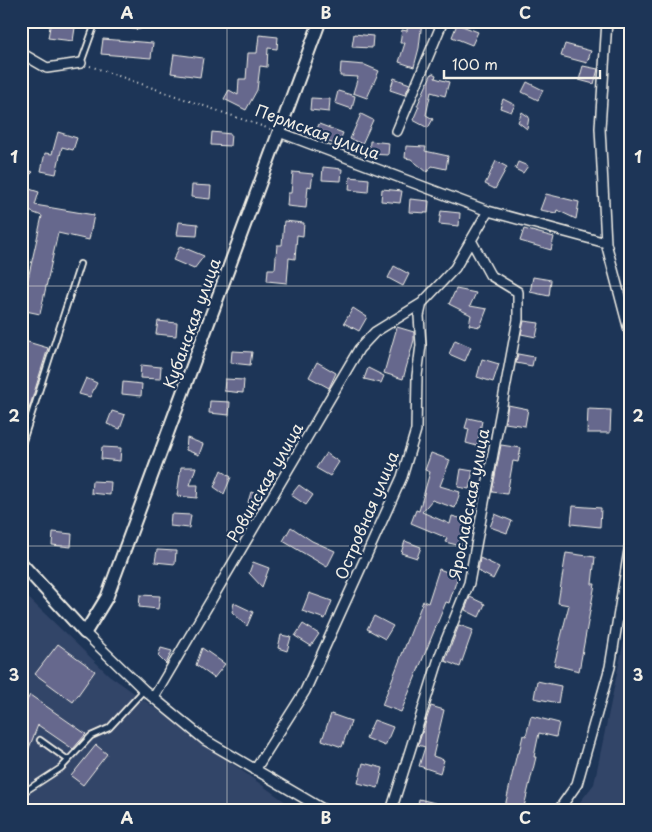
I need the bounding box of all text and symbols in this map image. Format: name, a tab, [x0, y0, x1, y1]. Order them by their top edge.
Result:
text: A	[121, 0, 134, 24]
text: B	[321, 0, 332, 24]
text: C	[519, 0, 531, 24]
scale bar	[444, 48, 601, 80]
text: 100 m	[452, 52, 498, 75]
street label: Пермская улица	[252, 97, 384, 165]
text: 1	[10, 144, 18, 168]
text: 1	[634, 144, 642, 168]
street label: Кубанская улица	[156, 254, 226, 392]
text: 2	[8, 403, 20, 427]
text: 2	[632, 403, 644, 427]
street label: Ровинская улица	[220, 418, 308, 546]
street label: Ярославская улица	[441, 426, 494, 583]
street label: Островная улица	[328, 447, 404, 583]
text: 3	[9, 662, 19, 686]
text: 3	[633, 662, 643, 686]
text: A	[121, 805, 134, 829]
text: B	[321, 805, 332, 829]
text: C	[519, 805, 531, 829]

